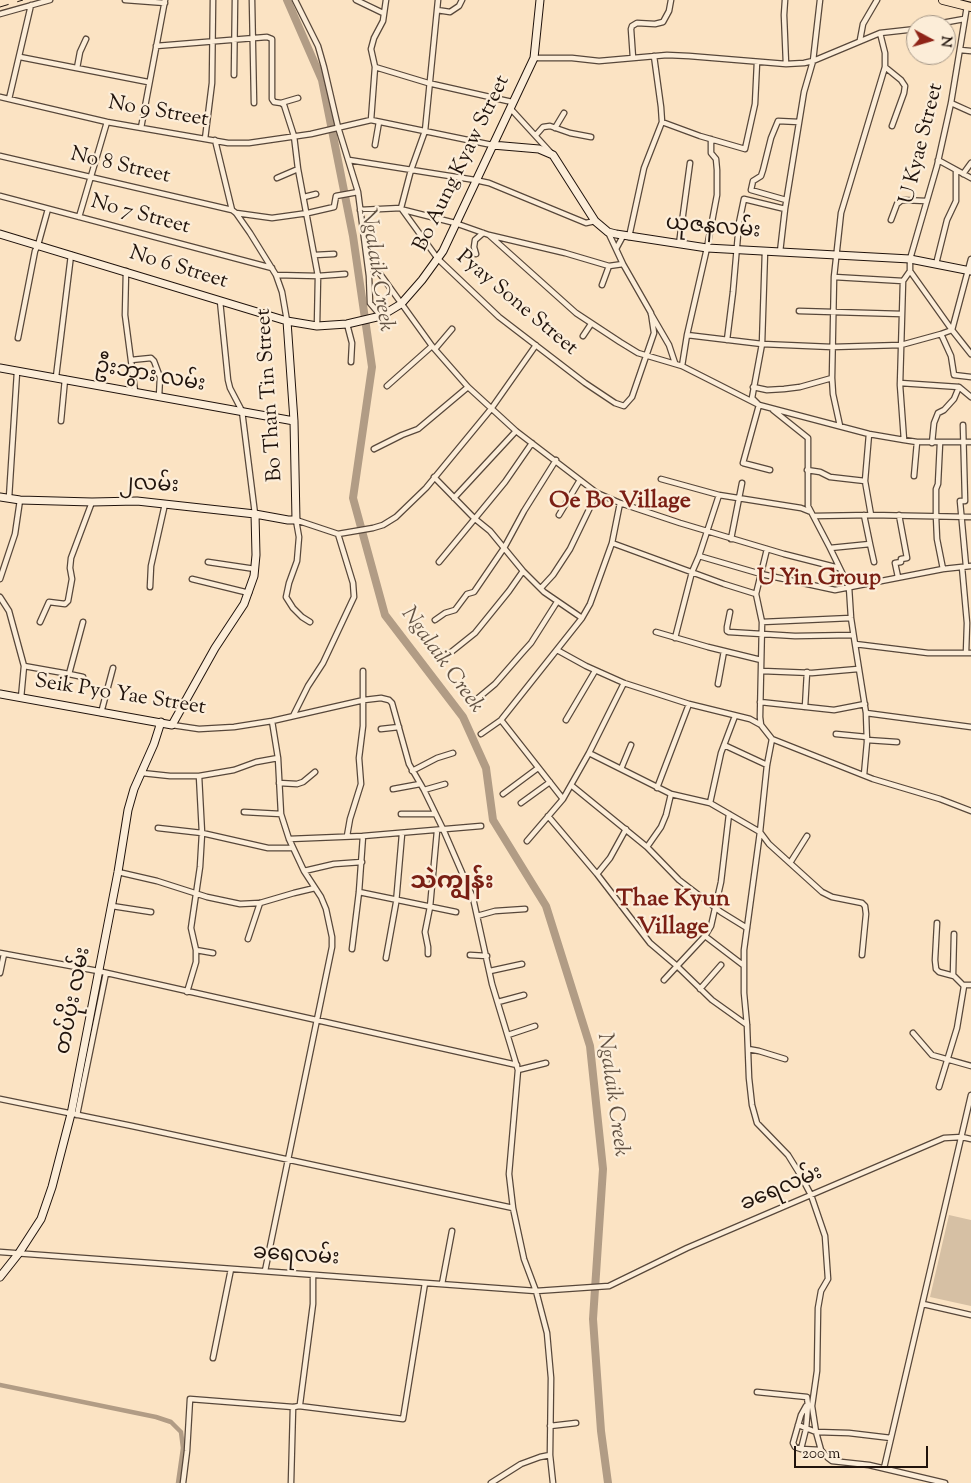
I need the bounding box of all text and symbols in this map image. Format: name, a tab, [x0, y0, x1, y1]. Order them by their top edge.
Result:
north arrow	[906, 15, 956, 65]
text: N	[934, 35, 955, 48]
street label: Bo Aung Kyaw Street	[409, 72, 517, 256]
street label: U Kyae Street	[896, 81, 950, 207]
street label: No 9 Street	[106, 92, 210, 134]
street label: No 8 Street	[68, 143, 172, 191]
street label: No 7 Street	[88, 191, 192, 241]
water label: Ngalaik Creek	[352, 207, 398, 333]
street label: ယုဇနလမ်း	[665, 212, 761, 246]
street label: No 6 Street	[126, 242, 230, 296]
street label: Pyay Sone Street	[450, 246, 582, 362]
street label: Bo Than Tin Street	[252, 308, 290, 482]
street label: ဦးဘွား လမ်း	[93, 355, 207, 399]
street label: ၂လမ်း	[119, 472, 179, 500]
district label: Oe Bo Village	[549, 489, 691, 517]
district label: U Yin Group	[757, 567, 881, 593]
water label: Ngalaik Creek	[394, 603, 488, 719]
street label: Seik Pyo Yae Street	[33, 670, 207, 722]
district label: သဲကျွန်း	[410, 870, 494, 898]
district label: Thae Kyun Village	[616, 887, 730, 943]
street label: တပ်ပိုး လမ်း	[52, 945, 98, 1057]
water label: Ngalaik Creek	[589, 1032, 633, 1158]
street label: ခရေလမ်း	[737, 1161, 827, 1219]
street label: ခရေလမ်း	[252, 1241, 340, 1273]
scale bar	[796, 1436, 930, 1468]
text: 200 m	[802, 1444, 841, 1465]

